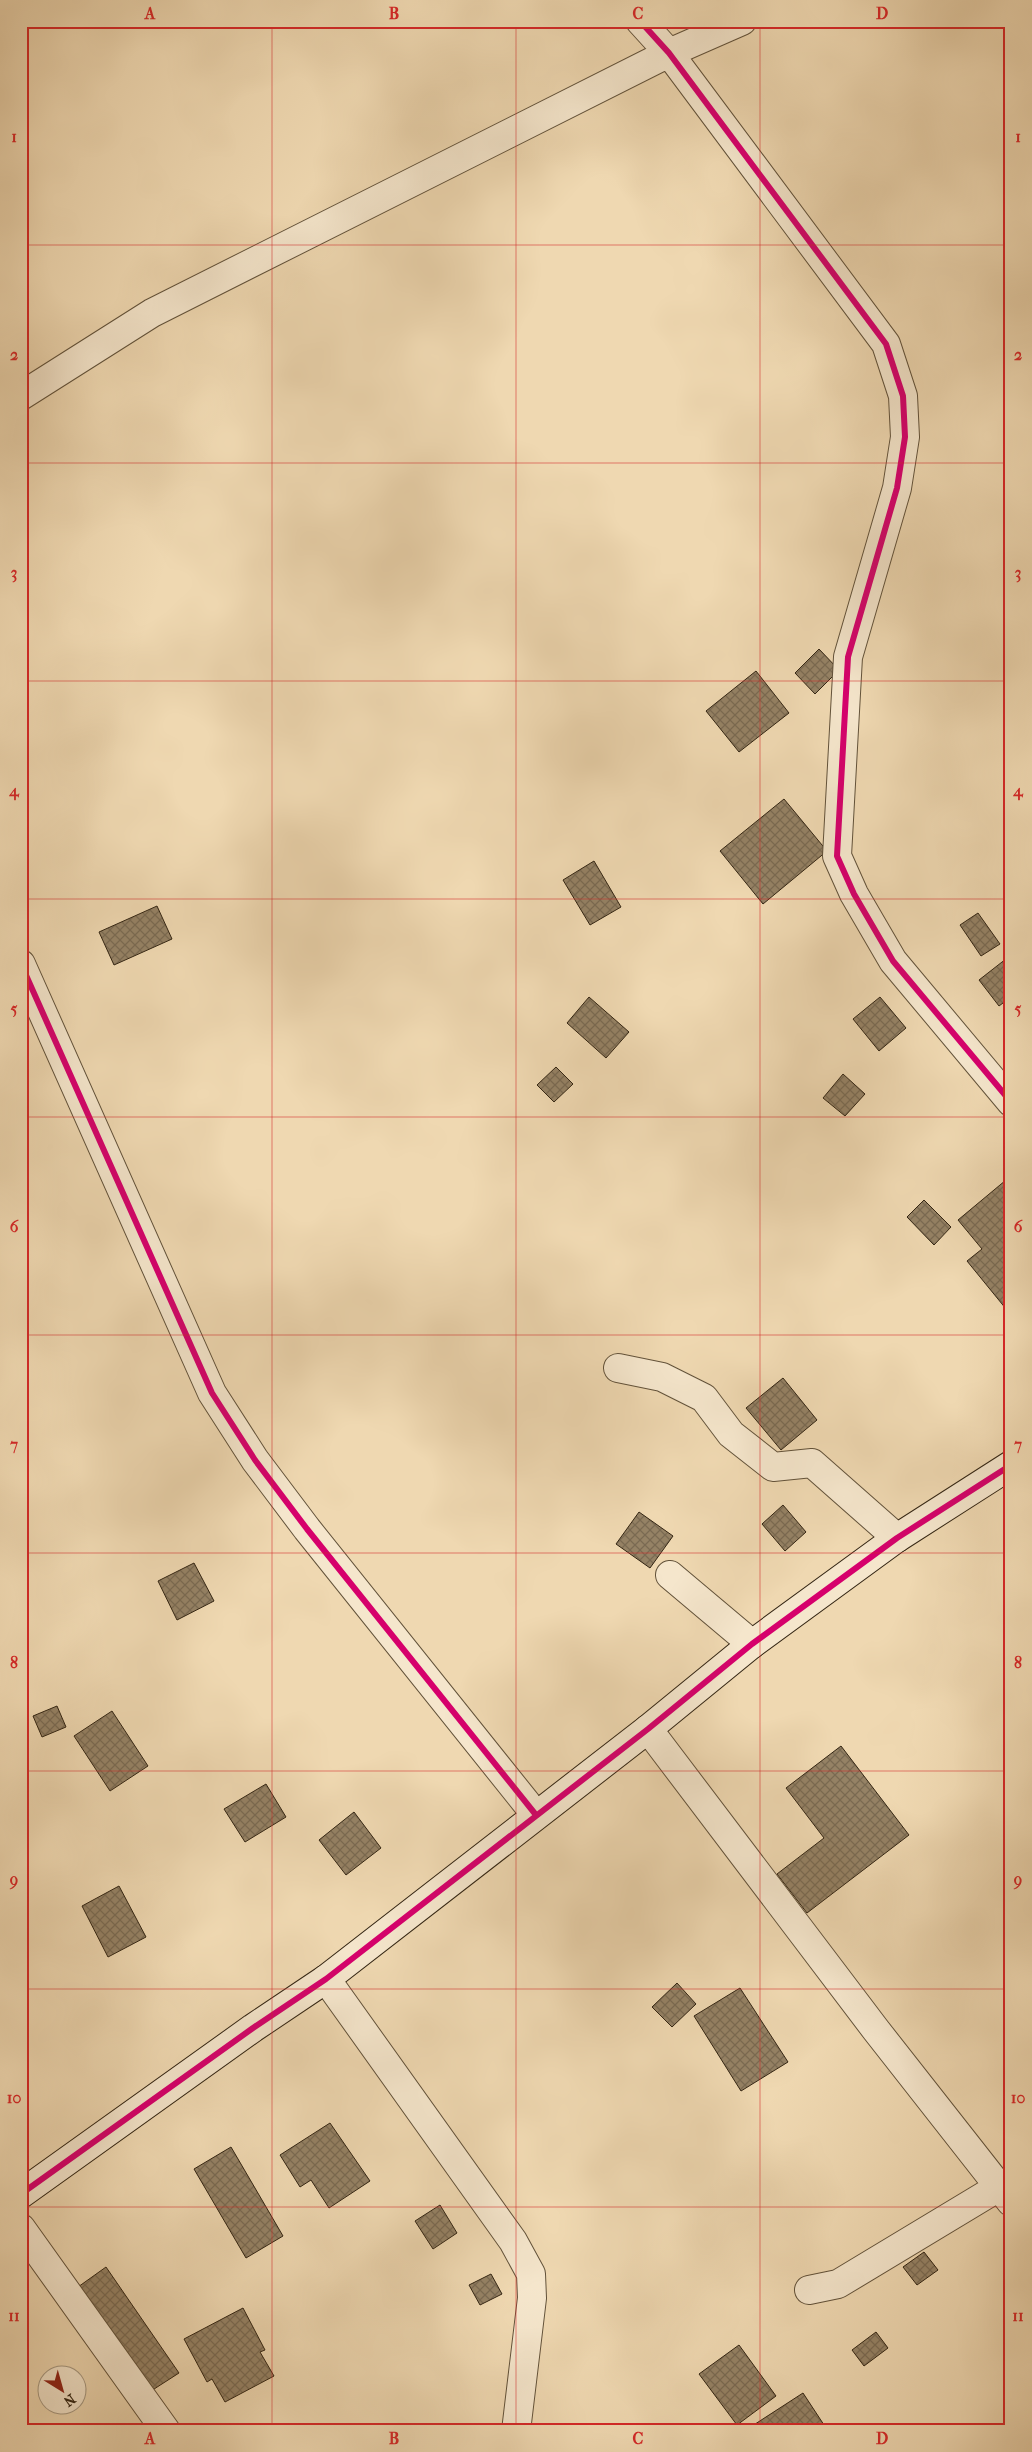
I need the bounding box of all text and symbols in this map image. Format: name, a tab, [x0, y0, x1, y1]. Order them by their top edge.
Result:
text: A	[144, 4, 156, 23]
text: B	[389, 4, 399, 23]
text: C	[633, 4, 644, 23]
text: D	[876, 4, 888, 23]
text: 1	[11, 127, 17, 146]
text: 1	[1015, 127, 1021, 146]
text: 2	[10, 345, 18, 364]
text: 2	[1014, 345, 1022, 364]
text: 3	[11, 563, 17, 583]
text: 3	[1015, 563, 1021, 583]
text: 4	[8, 781, 20, 801]
text: 4	[1012, 781, 1024, 801]
text: 5	[11, 999, 18, 1018]
text: 5	[1015, 999, 1022, 1018]
text: 6	[10, 1217, 19, 1236]
text: 6	[1014, 1217, 1023, 1236]
text: 7	[9, 1435, 18, 1454]
text: 7	[1013, 1435, 1022, 1454]
text: 8	[10, 1653, 18, 1672]
text: 8	[1014, 1653, 1022, 1672]
text: 9	[9, 1870, 18, 1890]
text: 9	[1013, 1870, 1022, 1890]
text: 10	[7, 2088, 21, 2107]
text: 10	[1011, 2088, 1025, 2107]
text: 11	[8, 2306, 20, 2325]
text: 11	[1012, 2306, 1024, 2325]
north arrow	[38, 2364, 88, 2414]
text: N	[60, 2390, 79, 2410]
text: A	[144, 2429, 156, 2448]
text: B	[389, 2429, 399, 2448]
text: C	[633, 2429, 644, 2448]
text: D	[876, 2429, 888, 2448]

